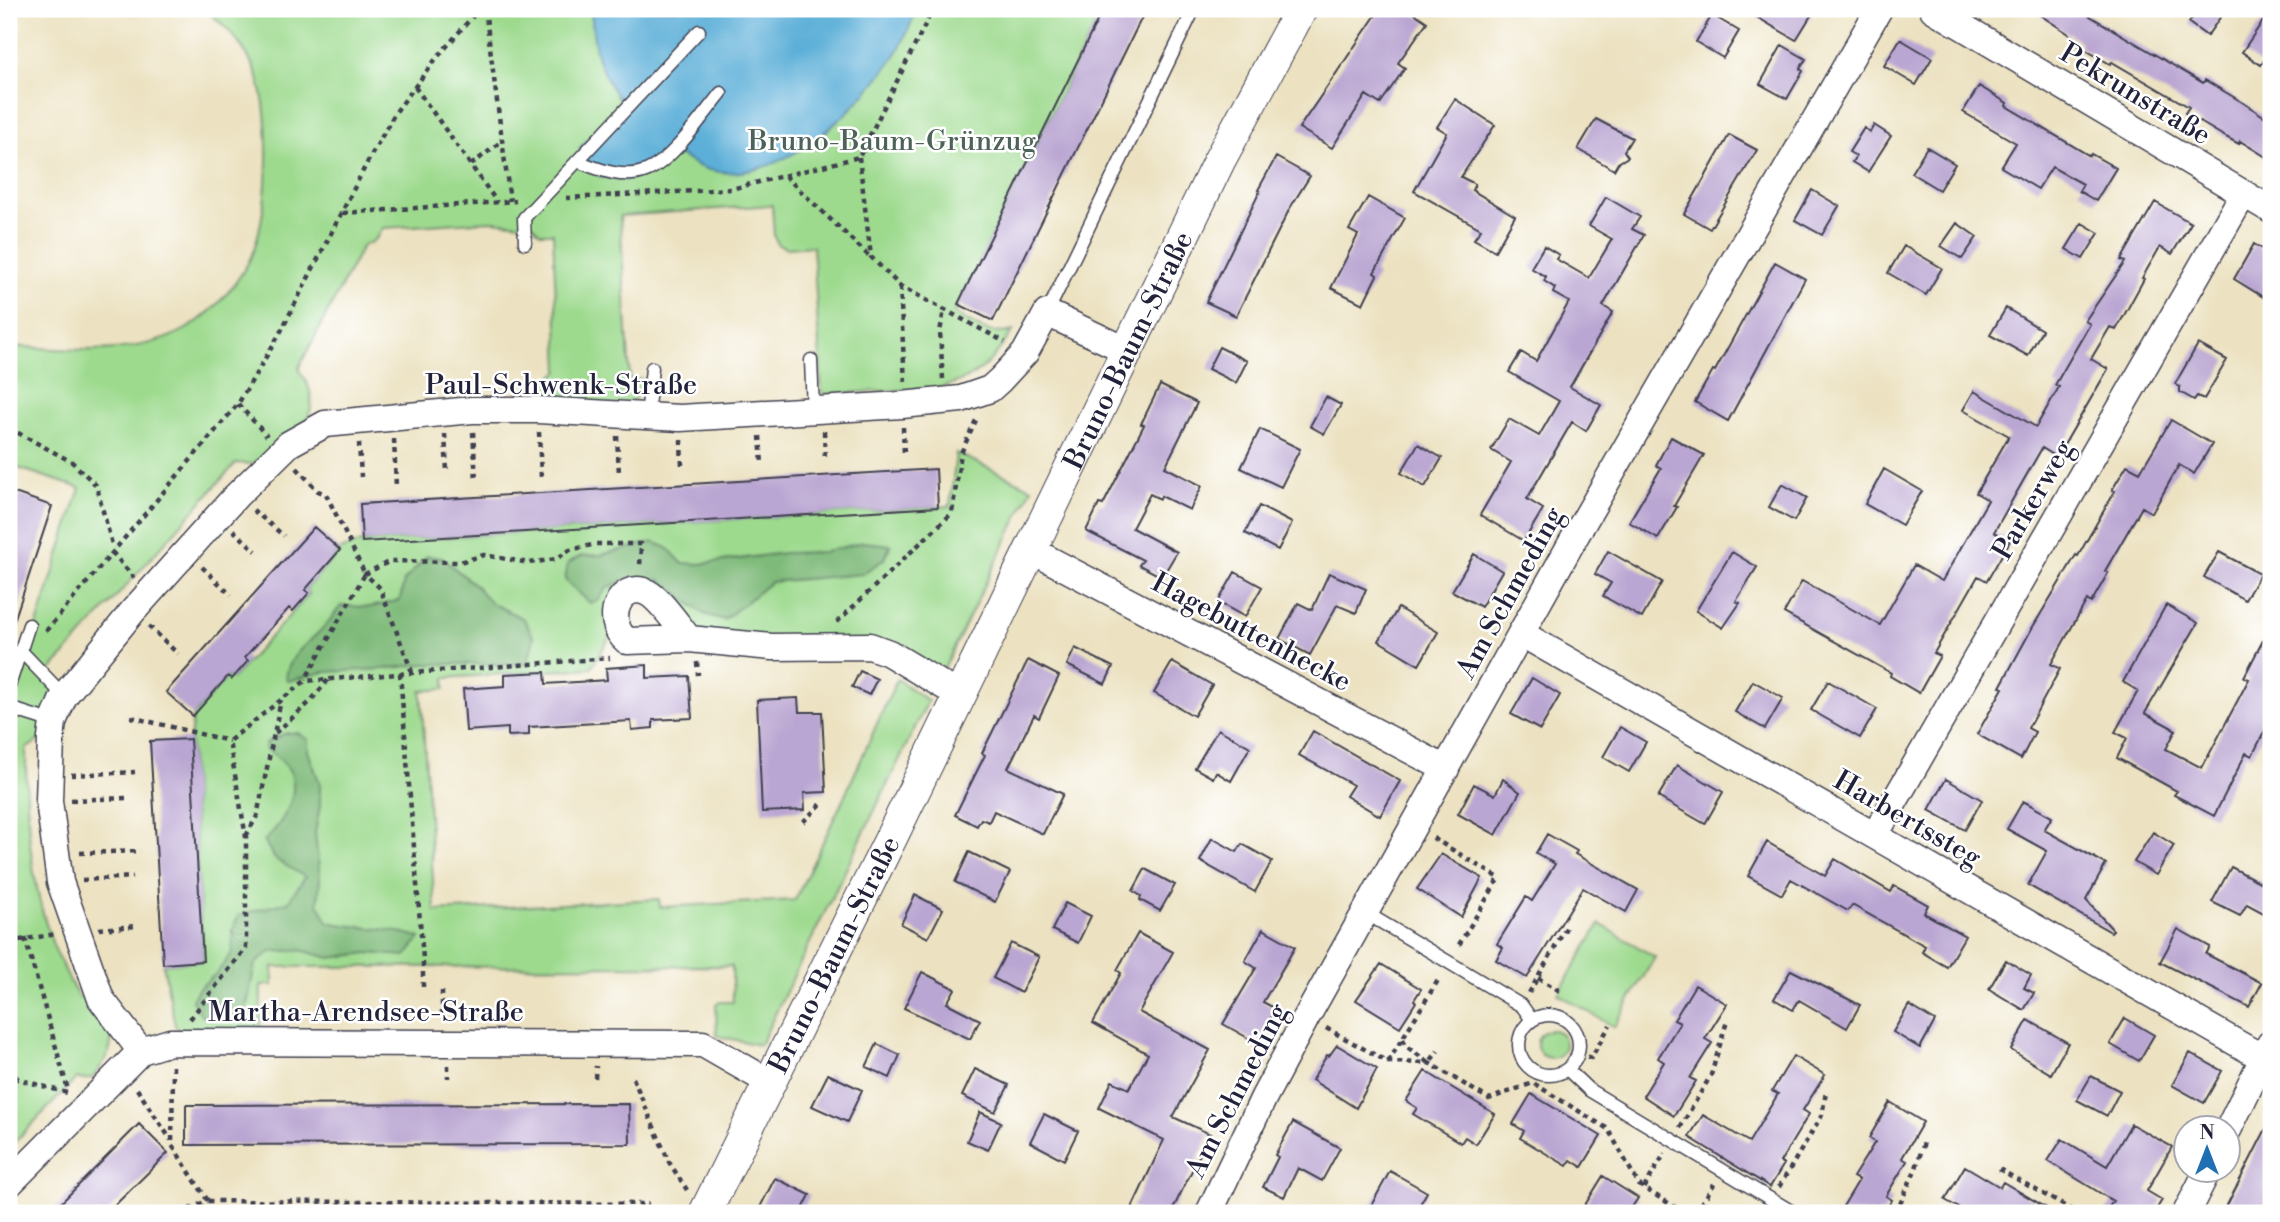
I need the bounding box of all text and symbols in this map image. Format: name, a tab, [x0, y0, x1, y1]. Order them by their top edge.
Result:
street label: Pekrunstraße	[2053, 35, 2217, 153]
park label: Bruno-Baum-Grünzug	[747, 124, 1037, 159]
street label: Bruno-Baum-Straße	[1056, 226, 1201, 476]
street label: Paul-Schwenk-Straße	[425, 368, 697, 403]
street label: Parkerweg	[1985, 433, 2082, 566]
street label: Am Schmeding	[1448, 500, 1572, 686]
street label: Hagebuttenhecke	[1146, 565, 1357, 700]
street label: Harbertssteg	[1827, 763, 1988, 876]
street label: Bruno-Baum-Straße	[761, 830, 908, 1080]
street label: Martha-Arendsee-Straße	[208, 995, 524, 1030]
street label: Am Schmeding	[1178, 997, 1297, 1185]
north arrow	[2172, 1114, 2242, 1184]
text: N	[2199, 1121, 2215, 1145]

